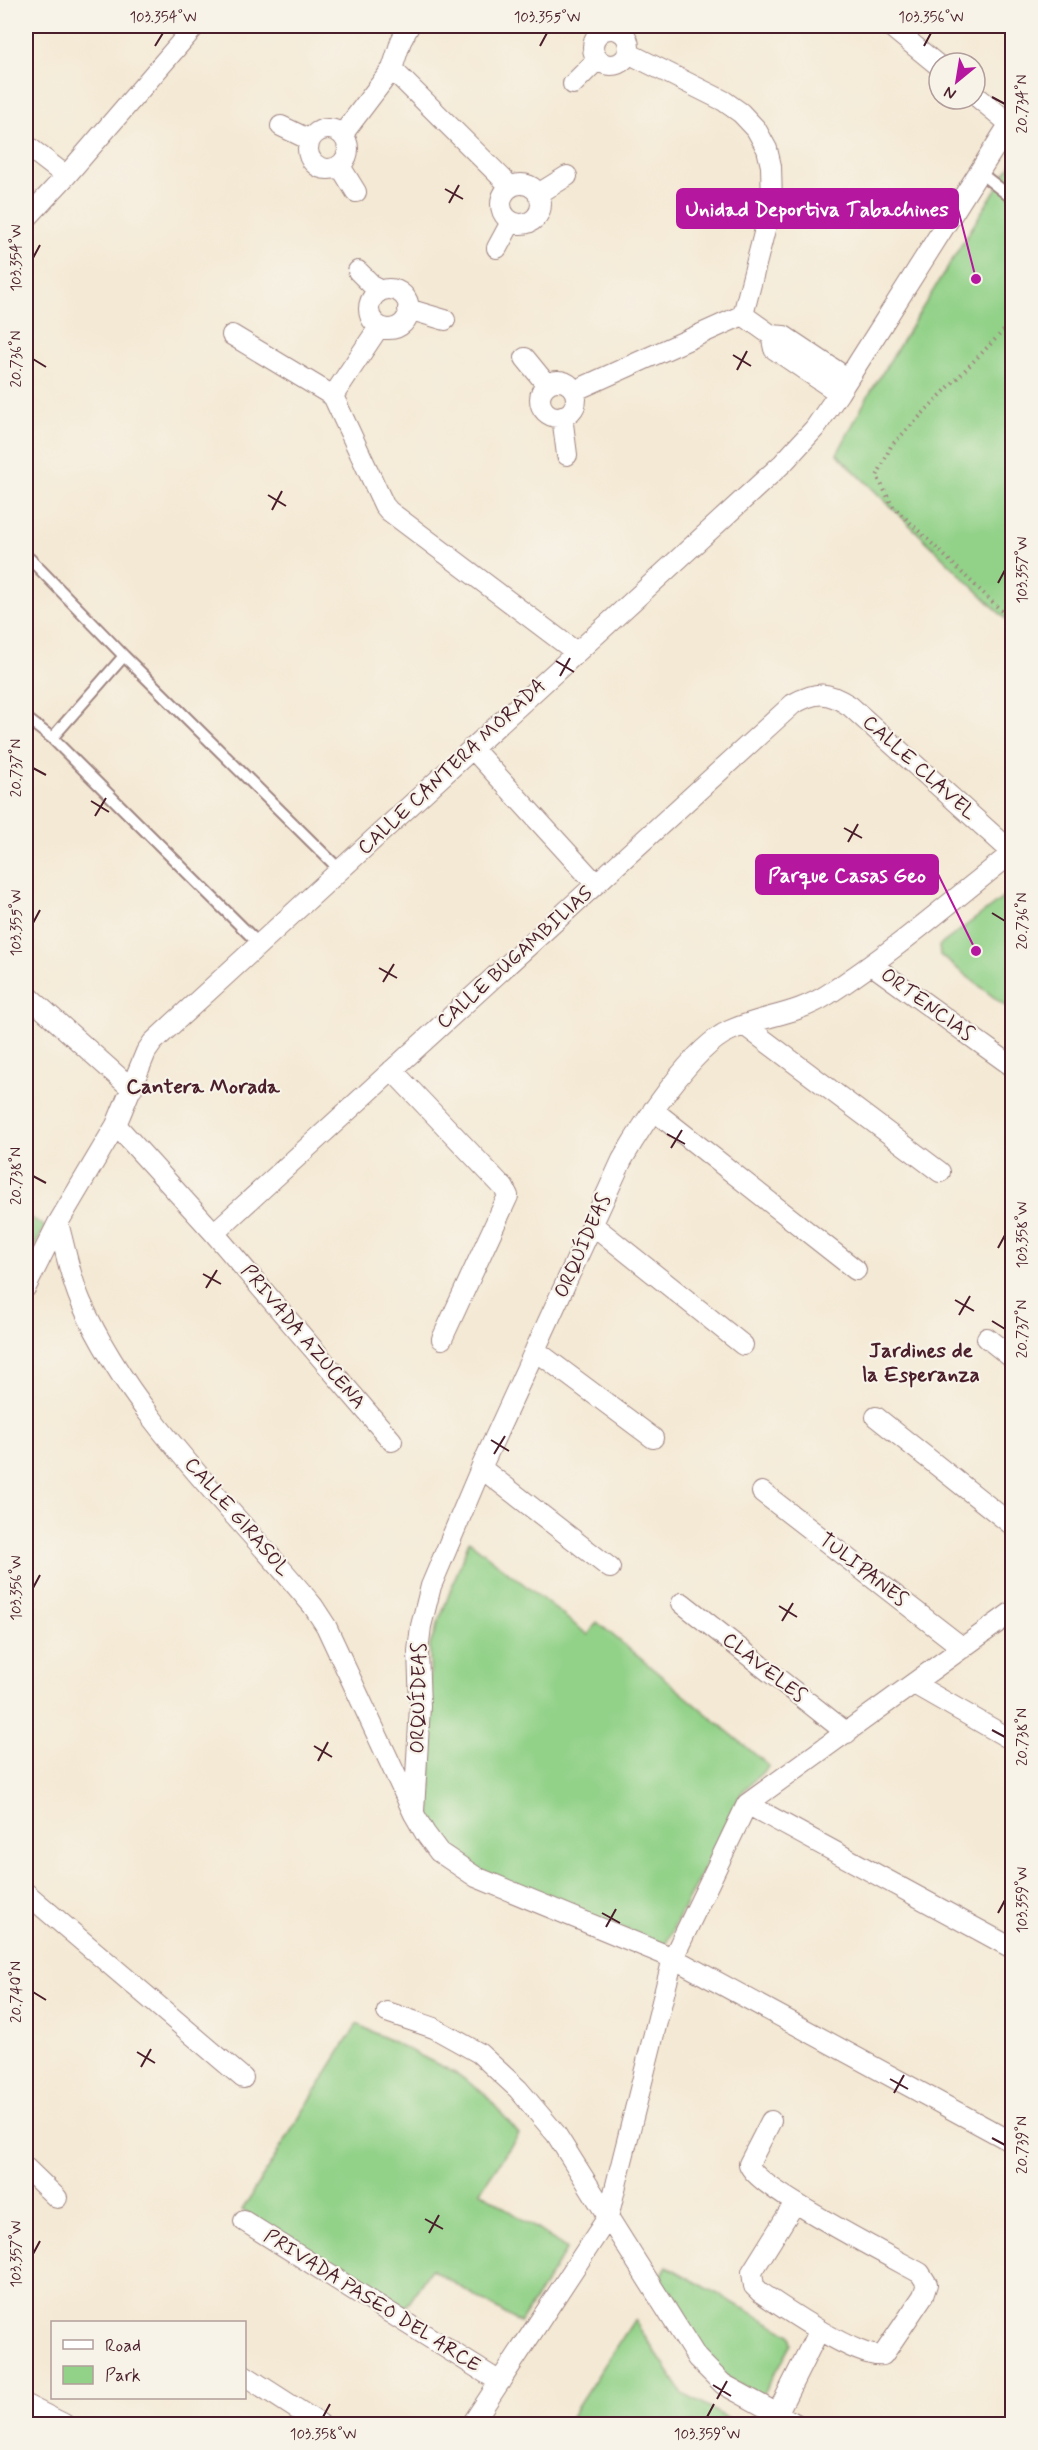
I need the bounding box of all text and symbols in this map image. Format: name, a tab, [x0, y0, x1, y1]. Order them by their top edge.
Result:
text: 103.354°W	[129, 8, 197, 28]
text: 103.355°W	[514, 8, 580, 28]
text: 103.356°W	[898, 8, 964, 28]
north arrow	[927, 51, 987, 111]
text: 20.734°N	[1013, 75, 1033, 133]
text: N	[940, 81, 960, 104]
callout: Unidad Deportiva Tabachines	[677, 189, 958, 228]
text: Unidad Deportiva Tabachines	[685, 196, 949, 224]
text: 103.354°W	[7, 224, 27, 292]
text: 20.736°N	[7, 330, 27, 388]
text: 103.357°W	[1013, 537, 1033, 603]
street label: CALLE CANTERA MORADA	[352, 673, 552, 861]
street label: CALLE CLAVEL	[856, 709, 982, 827]
text: 20.737°N	[7, 739, 27, 797]
callout: Parque Casas Geo	[756, 855, 938, 894]
text: Parque Casas Geo	[768, 862, 926, 890]
street label: CALLE BUGAMBILIAS	[431, 880, 599, 1036]
text: 103.355°W	[7, 890, 27, 956]
text: 20.736°N	[1013, 892, 1033, 950]
street label: ORTENCIAS	[875, 962, 979, 1048]
district label: Cantera Morada	[126, 1073, 281, 1101]
text: 20.738°N	[7, 1147, 27, 1205]
street label: ORQUÍDEAS	[548, 1190, 618, 1302]
text: 103.358°W	[1013, 1202, 1033, 1268]
street label: PRIVADA AZUCENA	[234, 1259, 372, 1415]
text: 20.737°N	[1013, 1300, 1033, 1358]
district label: Jardines de la Esperanza	[862, 1337, 980, 1389]
street label: CALLE GIRASOL	[178, 1452, 297, 1583]
street label: TULIPANES	[813, 1527, 913, 1613]
text: 103.356°W	[7, 1555, 27, 1621]
street label: CLAVELES	[716, 1627, 812, 1709]
street label: ORQUÍDEAS	[405, 1642, 433, 1754]
text: 20.738°N	[1013, 1708, 1033, 1766]
text: 103.359°W	[1013, 1867, 1033, 1933]
text: 20.740°N	[7, 1961, 27, 2023]
text: 20.739°N	[1013, 2116, 1033, 2174]
text: 103.357°W	[7, 2221, 27, 2287]
street label: PRIVADA PASEO DEL ARCE	[259, 2223, 485, 2379]
legend	[51, 2321, 246, 2399]
text: Road	[105, 2334, 141, 2358]
text: Park	[105, 2364, 141, 2388]
text: 103.358°W	[290, 2425, 356, 2445]
text: 103.359°W	[674, 2425, 740, 2445]

